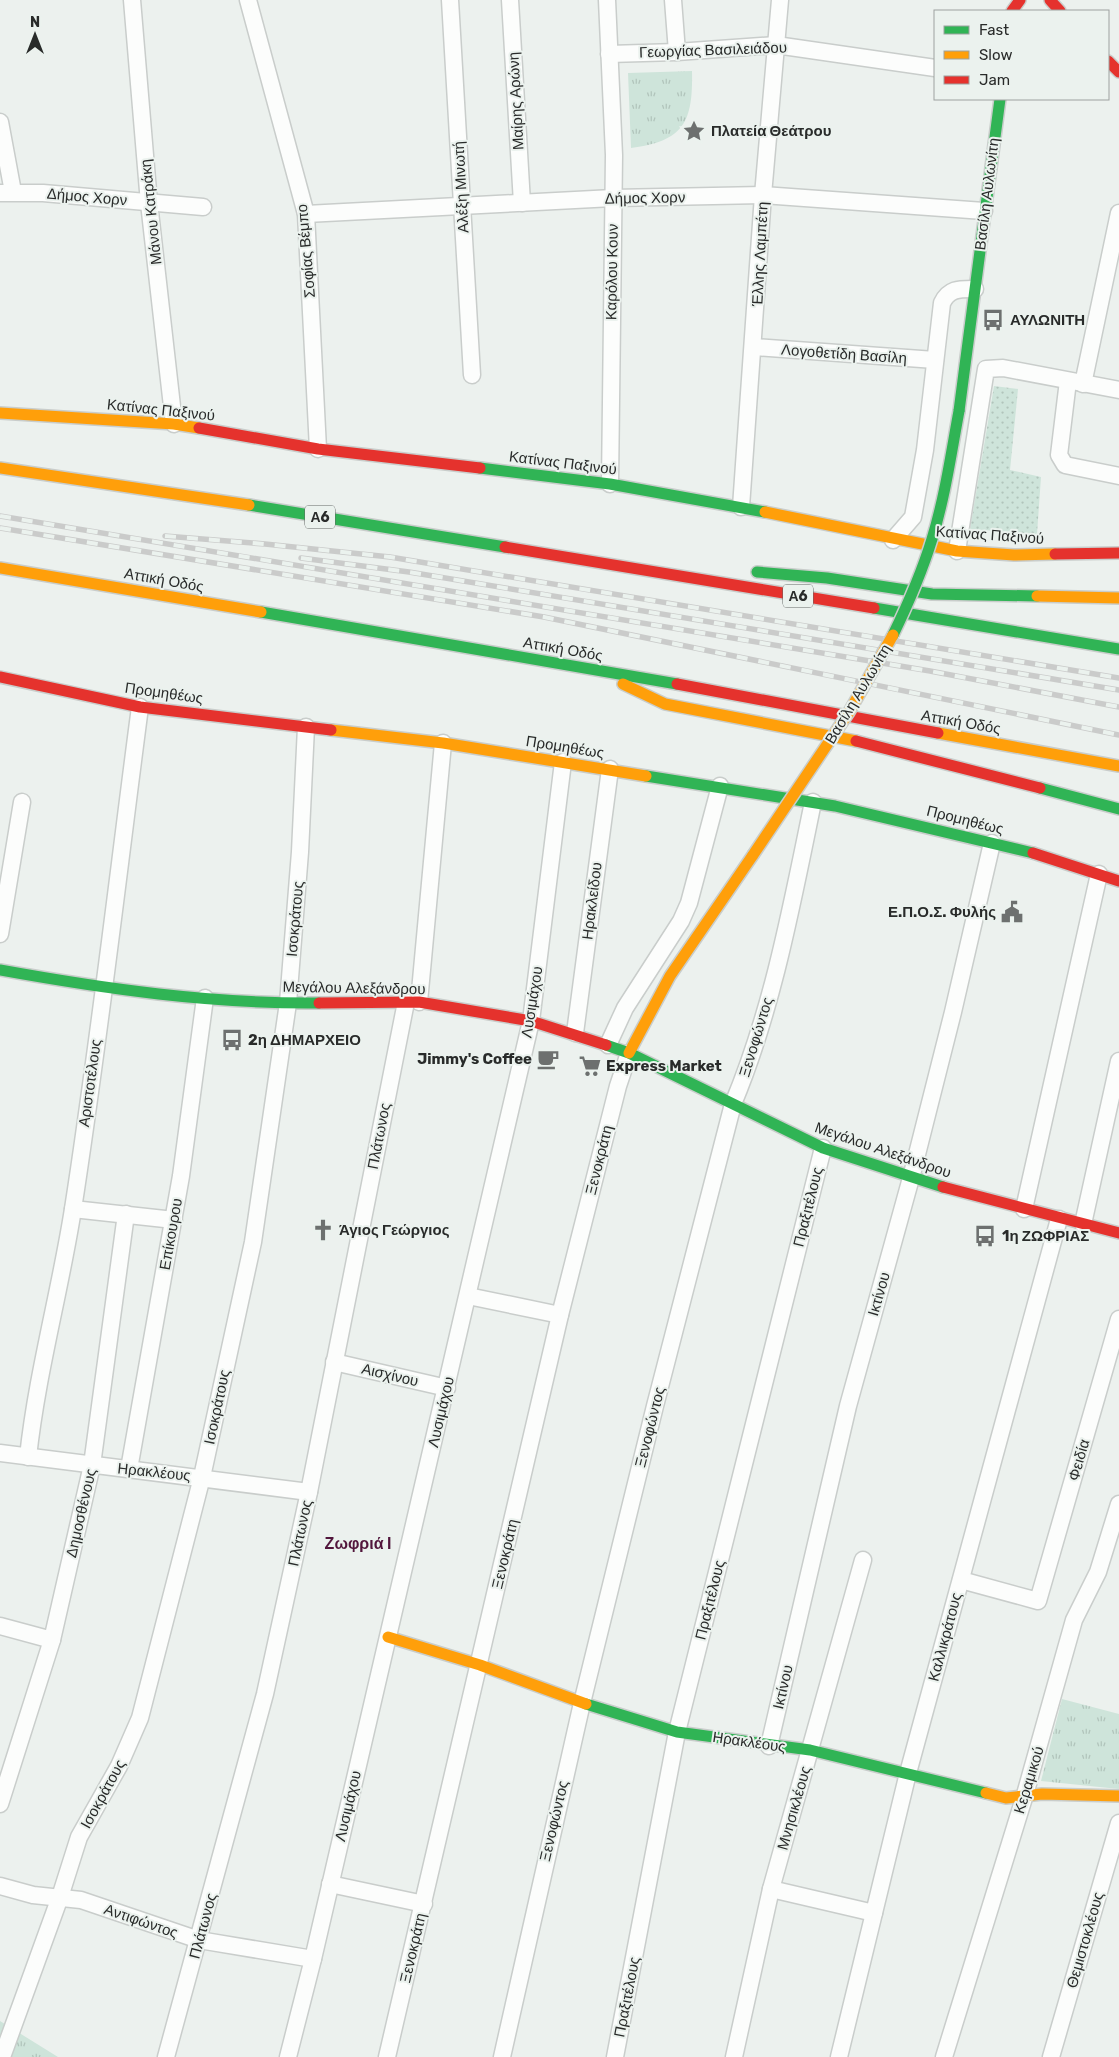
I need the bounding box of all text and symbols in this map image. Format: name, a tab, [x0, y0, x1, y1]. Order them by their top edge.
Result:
north arrow	[10, 10, 60, 60]
legend	[934, 10, 1109, 100]
text: N	[30, 14, 40, 31]
text: Fast	[979, 21, 1009, 39]
street label: Γεωργίας Βασιλειάδου	[639, 38, 787, 62]
text: Slow	[979, 46, 1012, 64]
street label: Μαίρης Αρώνη	[504, 51, 528, 151]
text: Jam	[979, 71, 1010, 89]
place icon: Πλατεία Θεάτρου	[681, 118, 707, 144]
place label: Πλατεία Θεάτρου	[711, 122, 832, 140]
street label: Βασίλη Αυλωνίτη	[971, 137, 1003, 251]
street label: Αλέξη Μινωτή	[450, 141, 472, 233]
street label: Μάνου Κατράκη	[136, 158, 166, 266]
street label: Δήμος Χορν	[46, 185, 128, 209]
street label: Δήμος Χορν	[605, 188, 685, 208]
street label: Έλλης Λαμπέτη	[748, 201, 772, 308]
street label: Σοφίας Βέμπο	[293, 203, 319, 299]
street label: Καρόλου Κουν	[602, 224, 622, 320]
bus stop icon: ΑΥΛΩΝΙΤΗ	[980, 307, 1006, 333]
place label: ΑΥΛΩΝΙΤΗ	[1010, 311, 1085, 329]
street label: Λογοθετίδη Βασίλη	[781, 341, 907, 367]
street label: Κατίνας Παξινού	[106, 395, 216, 425]
street label: Κατίνας Παξινού	[508, 447, 618, 479]
road number: Α6	[305, 506, 335, 528]
street label: Κατίνας Παξινού	[935, 522, 1045, 548]
street label: Αττική Οδός	[123, 564, 205, 596]
road number: Α6	[783, 584, 813, 608]
street label: Αττική Οδός	[522, 633, 604, 665]
street label: Βασίλη Αυλωνίτη	[821, 641, 895, 747]
street label: Προμηθέως	[124, 679, 204, 707]
street label: Αττική Οδός	[920, 706, 1002, 738]
street label: Προμηθέως	[525, 732, 605, 762]
street label: Προμηθέως	[925, 802, 1005, 838]
street label: Ηρακλείδου	[578, 861, 606, 941]
street label: Ισοκράτους	[283, 880, 307, 958]
public building icon: Ε.Π.Ο.Σ. Φυλής	[999, 899, 1025, 925]
place label: Ε.Π.Ο.Σ. Φυλής	[888, 903, 996, 921]
street label: Λυσιμάχου	[517, 965, 547, 1039]
street label: Μεγάλου Αλεξάνδρου	[282, 978, 426, 998]
street label: Ξενοφώντος	[735, 995, 777, 1079]
bus stop icon: 2η ΔΗΜΑΡΧΕΙΟ	[219, 1027, 245, 1053]
place label: 2η ΔΗΜΑΡΧΕΙΟ	[248, 1031, 361, 1049]
street label: Αριστοτέλους	[75, 1038, 105, 1128]
cafe icon: Jimmy's Coffee	[535, 1046, 561, 1072]
place label: Jimmy's Coffee	[417, 1050, 532, 1068]
supermarket icon: Express Market	[577, 1053, 603, 1079]
place label: Express Market	[606, 1057, 722, 1075]
street label: Πλάτωνος	[364, 1101, 394, 1171]
street label: Μεγάλου Αλεξάνδρου	[812, 1118, 954, 1182]
street label: Ξενοκράτη	[582, 1123, 616, 1197]
street label: Πραξιτέλους	[789, 1165, 827, 1249]
street label: Επίκουρου	[156, 1197, 186, 1271]
church icon: Άγιος Γεώργιος	[310, 1217, 336, 1243]
place label: Άγιος Γεώργιος	[339, 1221, 450, 1239]
bus stop icon: 1η ΖΩΦΡΙΑΣ	[972, 1223, 998, 1249]
place label: 1η ΖΩΦΡΙΑΣ	[1002, 1227, 1089, 1245]
street label: Ικτίνου	[864, 1270, 894, 1318]
street label: Αισχίνου	[360, 1360, 420, 1390]
street label: Ισοκράτους	[200, 1368, 234, 1446]
street label: Λυσιμάχου	[424, 1375, 458, 1449]
street label: Ξενοφώντος	[631, 1385, 669, 1469]
street label: Φειδία	[1065, 1437, 1094, 1483]
street label: Ηρακλέους	[117, 1459, 191, 1485]
street label: Δημοσθένους	[62, 1467, 100, 1559]
street label: Πλάτωνος	[284, 1498, 316, 1568]
street label: Ξενοκράτη	[488, 1517, 522, 1591]
district label: Ζωφριά Ι	[325, 1534, 391, 1553]
street label: Πραξιτέλους	[691, 1558, 729, 1642]
street label: Καλλικράτους	[925, 1591, 965, 1683]
street label: Ικτίνου	[769, 1663, 797, 1711]
street label: Ηρακλέους	[711, 1728, 787, 1756]
street label: Κεραμικού	[1010, 1744, 1048, 1816]
street label: Ισοκράτους	[77, 1756, 129, 1832]
street label: Μνησικλέους	[773, 1764, 815, 1852]
street label: Λυσιμάχου	[331, 1769, 365, 1843]
street label: Ξενοφώντος	[536, 1779, 572, 1863]
street label: Θεμιστοκλέους	[1063, 1890, 1107, 1990]
street label: Πλάτωνος	[186, 1891, 220, 1961]
street label: Αντιφώντος	[102, 1900, 180, 1942]
street label: Ξενοκράτη	[396, 1911, 430, 1985]
street label: Πραξιτέλους	[610, 1955, 644, 2039]

